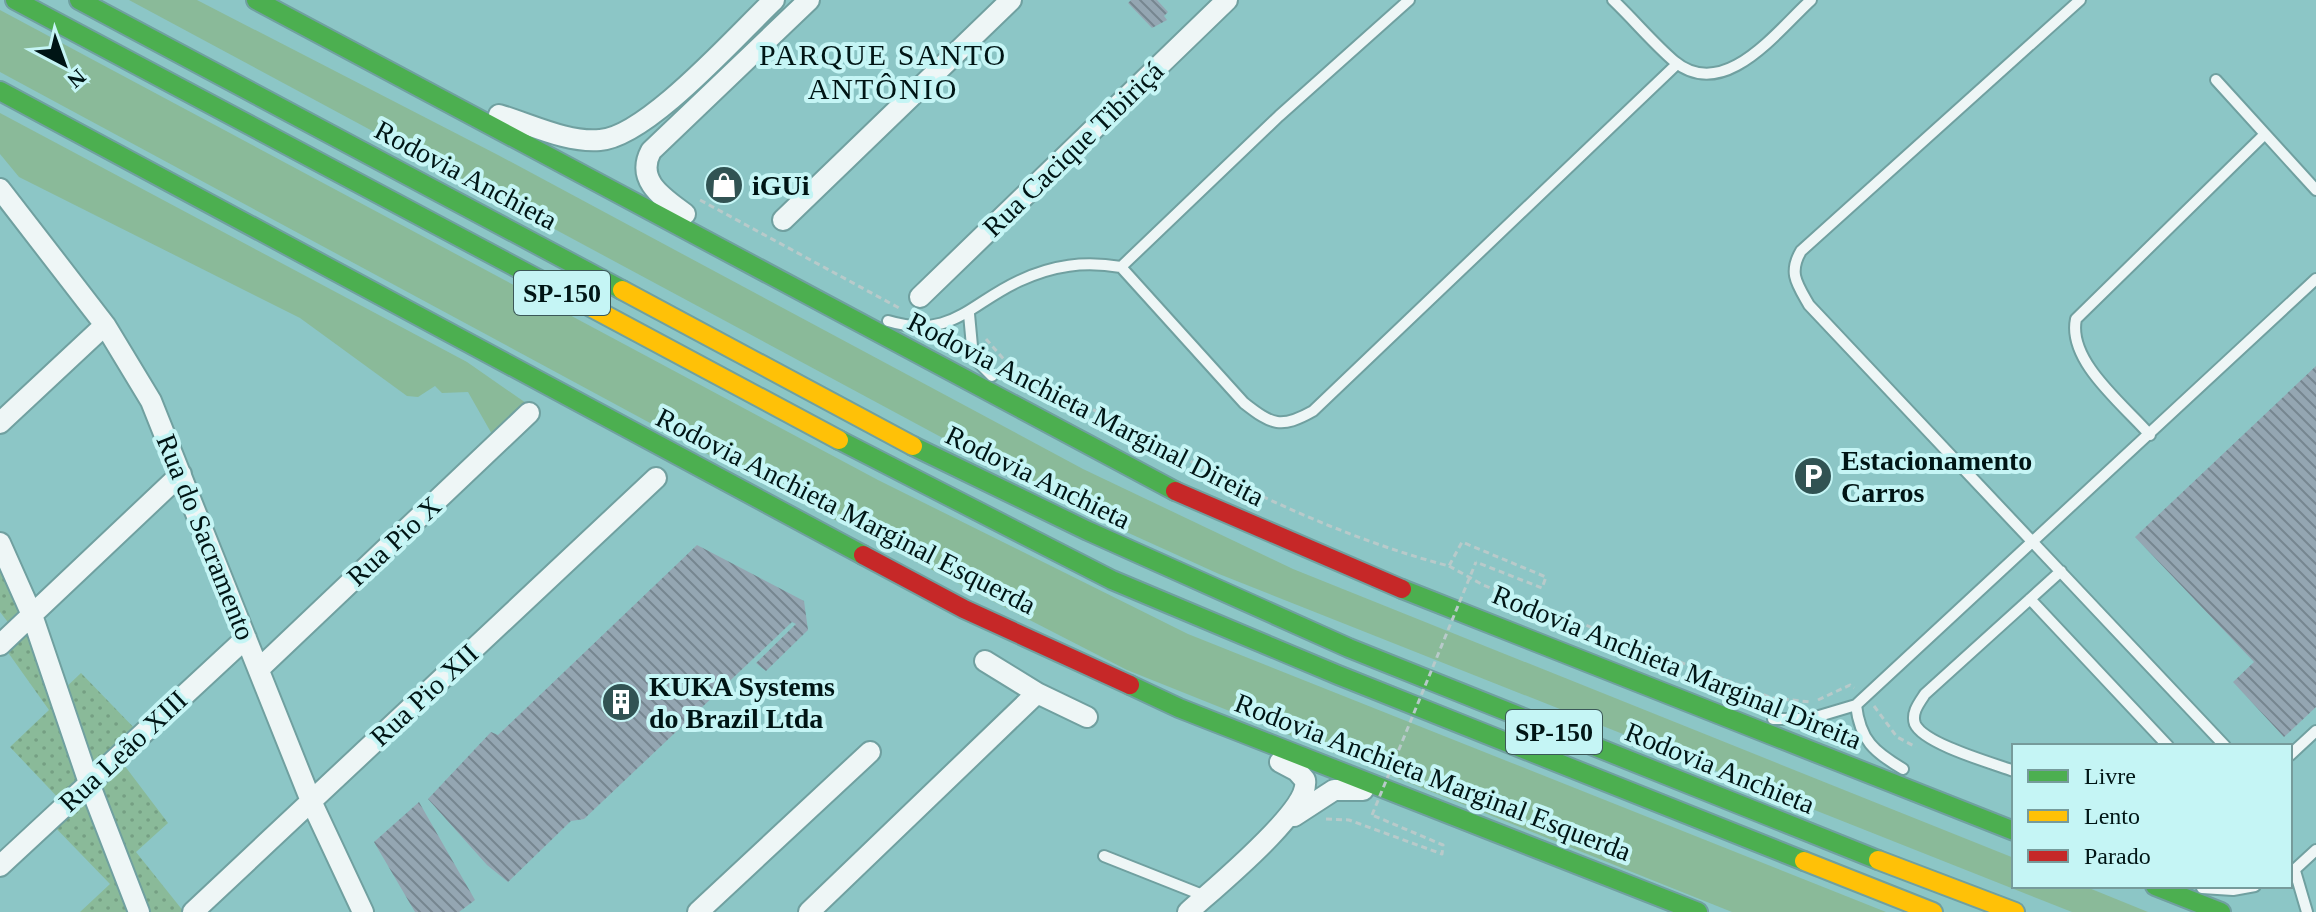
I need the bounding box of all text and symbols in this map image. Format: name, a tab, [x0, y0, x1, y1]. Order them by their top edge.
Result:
north arrow	[24, 24, 104, 104]
district label: PARQUE SANTO ANTÔNIO	[759, 38, 1007, 105]
street label: Rua Cacique Tibiriçá	[977, 55, 1170, 243]
text: N	[63, 64, 91, 93]
street label: Rodovia Anchieta	[370, 114, 563, 236]
shop icon: iGUi	[703, 164, 745, 206]
place label: iGUi	[752, 170, 810, 201]
road number: SP-150	[514, 271, 610, 315]
street label: Rodovia Anchieta Marginal Direita	[902, 304, 1270, 514]
street label: Rodovia Anchieta Marginal Esquerda	[651, 401, 1041, 621]
street label: Rodovia Anchieta	[939, 417, 1137, 537]
street label: Rua do Sacramento	[151, 430, 261, 644]
place label: Estacionamento Carros	[1841, 445, 2032, 508]
parking icon: Estacionamento Carros	[1792, 455, 1834, 497]
street label: Rua Pio X	[341, 490, 447, 592]
street label: Rodovia Anchieta Marginal Direita	[1488, 579, 1867, 756]
street label: Rua Pio XII	[364, 638, 484, 752]
place label: KUKA Systems do Brazil Ltda	[649, 671, 835, 734]
building icon: KUKA Systems do Brazil Ltda	[600, 681, 642, 723]
street label: Rua Leão XIII	[53, 684, 193, 818]
street label: Rodovia Anchieta Marginal Esquerda	[1231, 687, 1636, 867]
road number: SP-150	[1506, 710, 1602, 754]
street label: Rodovia Anchieta	[1621, 716, 1820, 820]
legend	[2012, 744, 2292, 888]
text: Livre	[2084, 763, 2136, 789]
text: Lento	[2084, 803, 2140, 829]
text: Parado	[2084, 843, 2151, 869]

